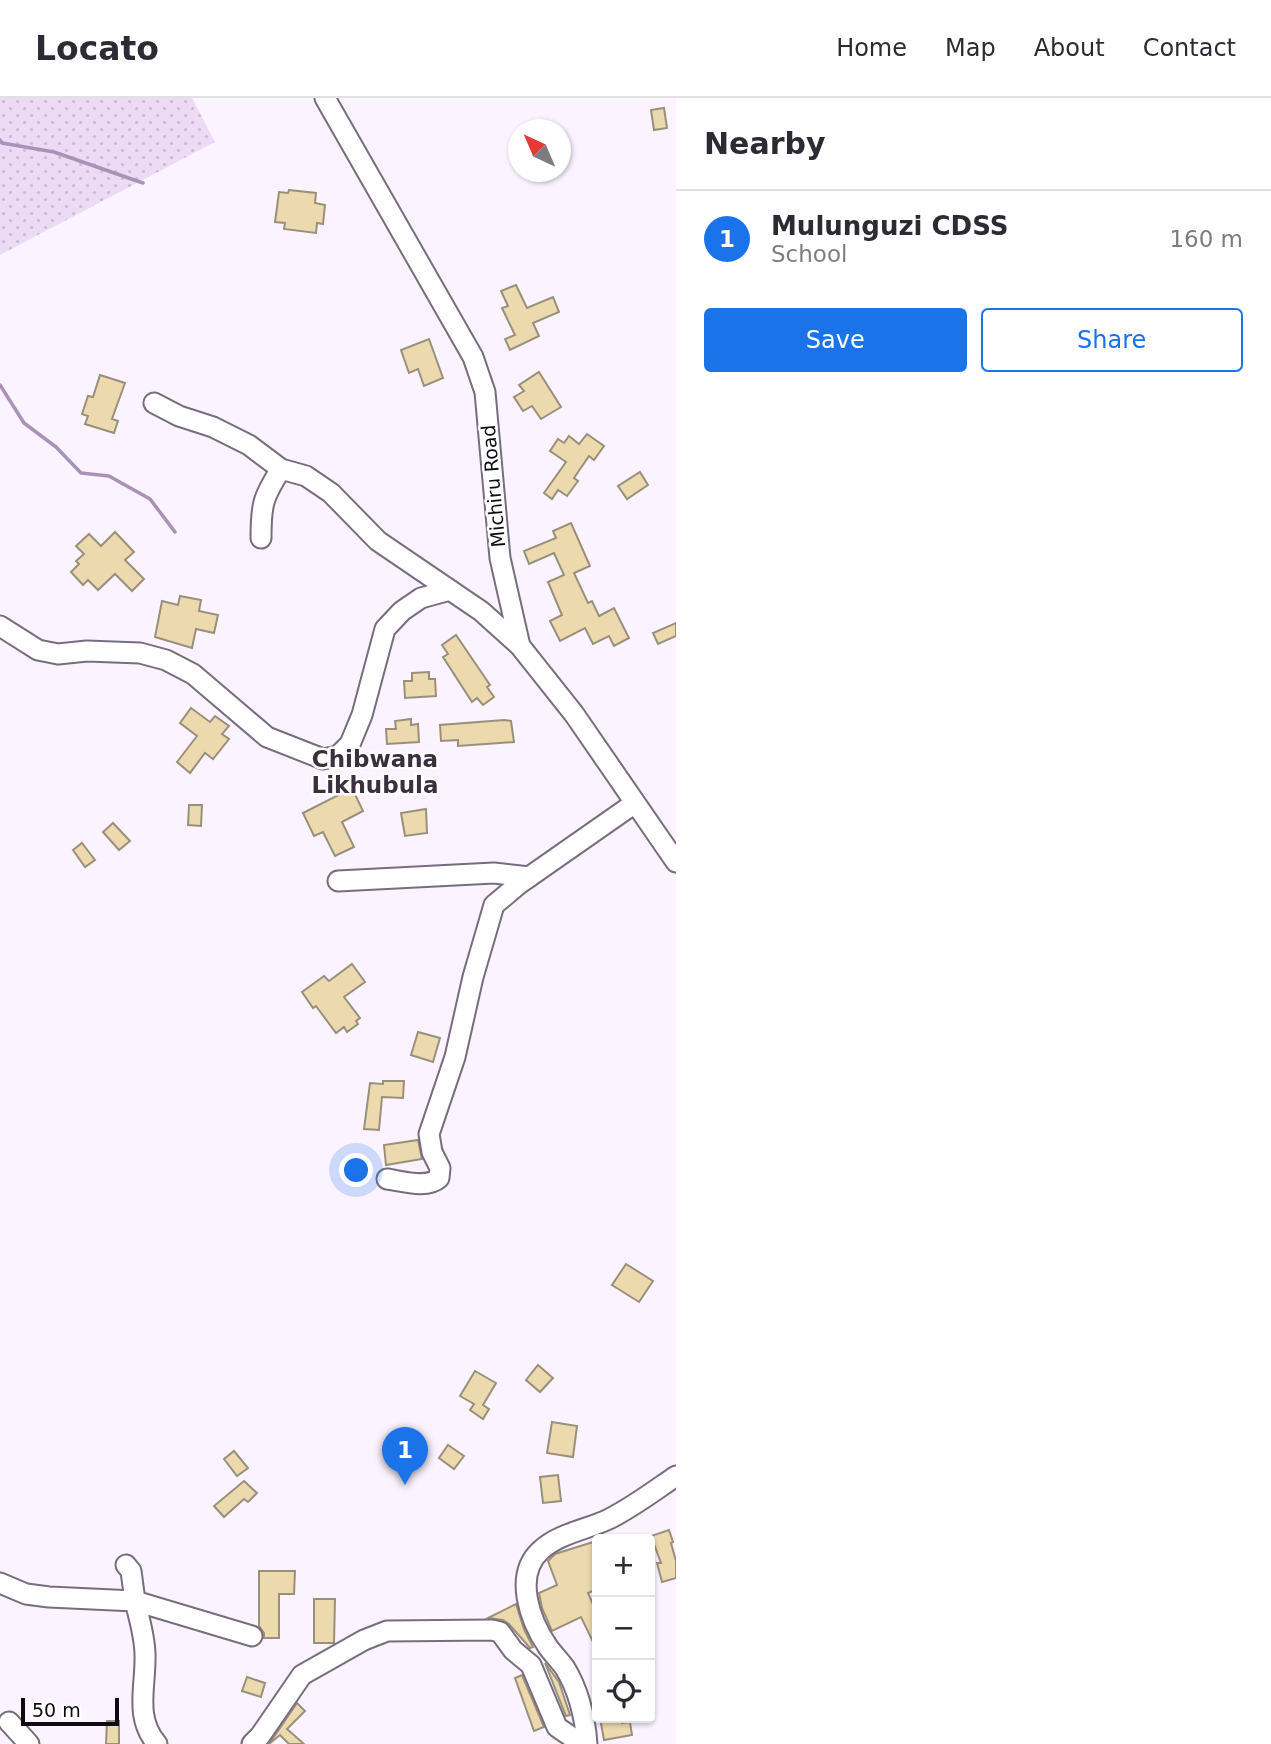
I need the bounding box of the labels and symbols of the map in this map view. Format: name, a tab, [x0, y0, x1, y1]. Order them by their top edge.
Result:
north arrow	[508, 119, 571, 182]
street label: Michiru Road	[477, 424, 509, 548]
district label: Chibwana Likhubula	[312, 746, 438, 798]
your location	[339, 1153, 373, 1187]
pin: 1	[382, 1427, 428, 1485]
scale bar	[21, 1695, 119, 1727]

